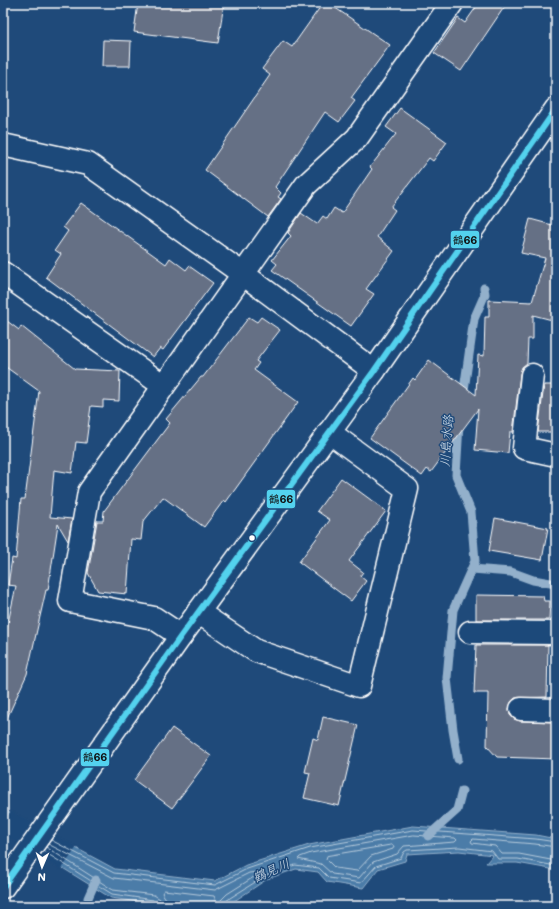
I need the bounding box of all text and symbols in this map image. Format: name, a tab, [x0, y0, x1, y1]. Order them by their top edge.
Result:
line badge: 鶴66	[450, 230, 480, 249]
text: 鶴66	[453, 232, 477, 247]
water label: 川島水路	[435, 413, 456, 468]
line badge: 鶴66	[266, 489, 296, 509]
text: 鶴66	[269, 491, 293, 506]
unlabelled marker	[247, 533, 257, 543]
line badge: 鶴66	[80, 748, 110, 767]
text: 鶴66	[83, 749, 107, 764]
north arrow	[22, 847, 62, 887]
water label: 鶴見川	[250, 854, 292, 885]
text: N	[37, 870, 46, 885]

